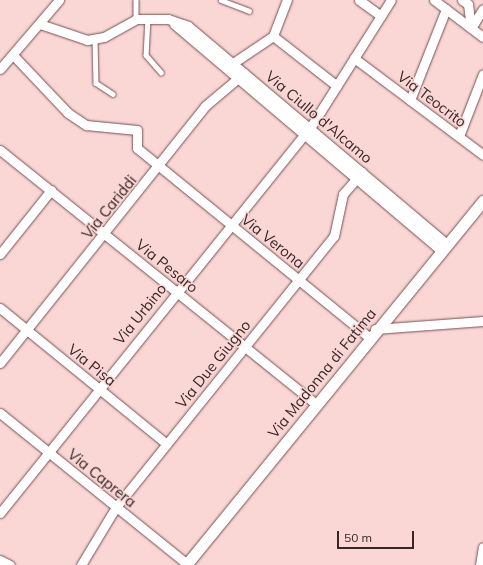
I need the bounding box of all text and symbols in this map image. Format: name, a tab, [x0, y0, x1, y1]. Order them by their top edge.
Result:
street label: Via Ciullo d'Alcamo	[262, 67, 376, 167]
street label: Via Teocrito	[394, 67, 470, 131]
street label: Via Cariddi	[78, 172, 140, 242]
street label: Via Verona	[238, 210, 308, 272]
street label: Via Pesaro	[132, 235, 202, 297]
street label: Via Urbino	[110, 280, 170, 348]
street label: Via Madonna di Fatima	[264, 305, 380, 441]
street label: Via Due Giugno	[172, 316, 254, 412]
street label: Via Pisa	[64, 340, 120, 390]
street label: Via Caprera	[64, 445, 140, 511]
scale bar	[339, 523, 416, 549]
text: 50 m	[344, 530, 372, 545]

